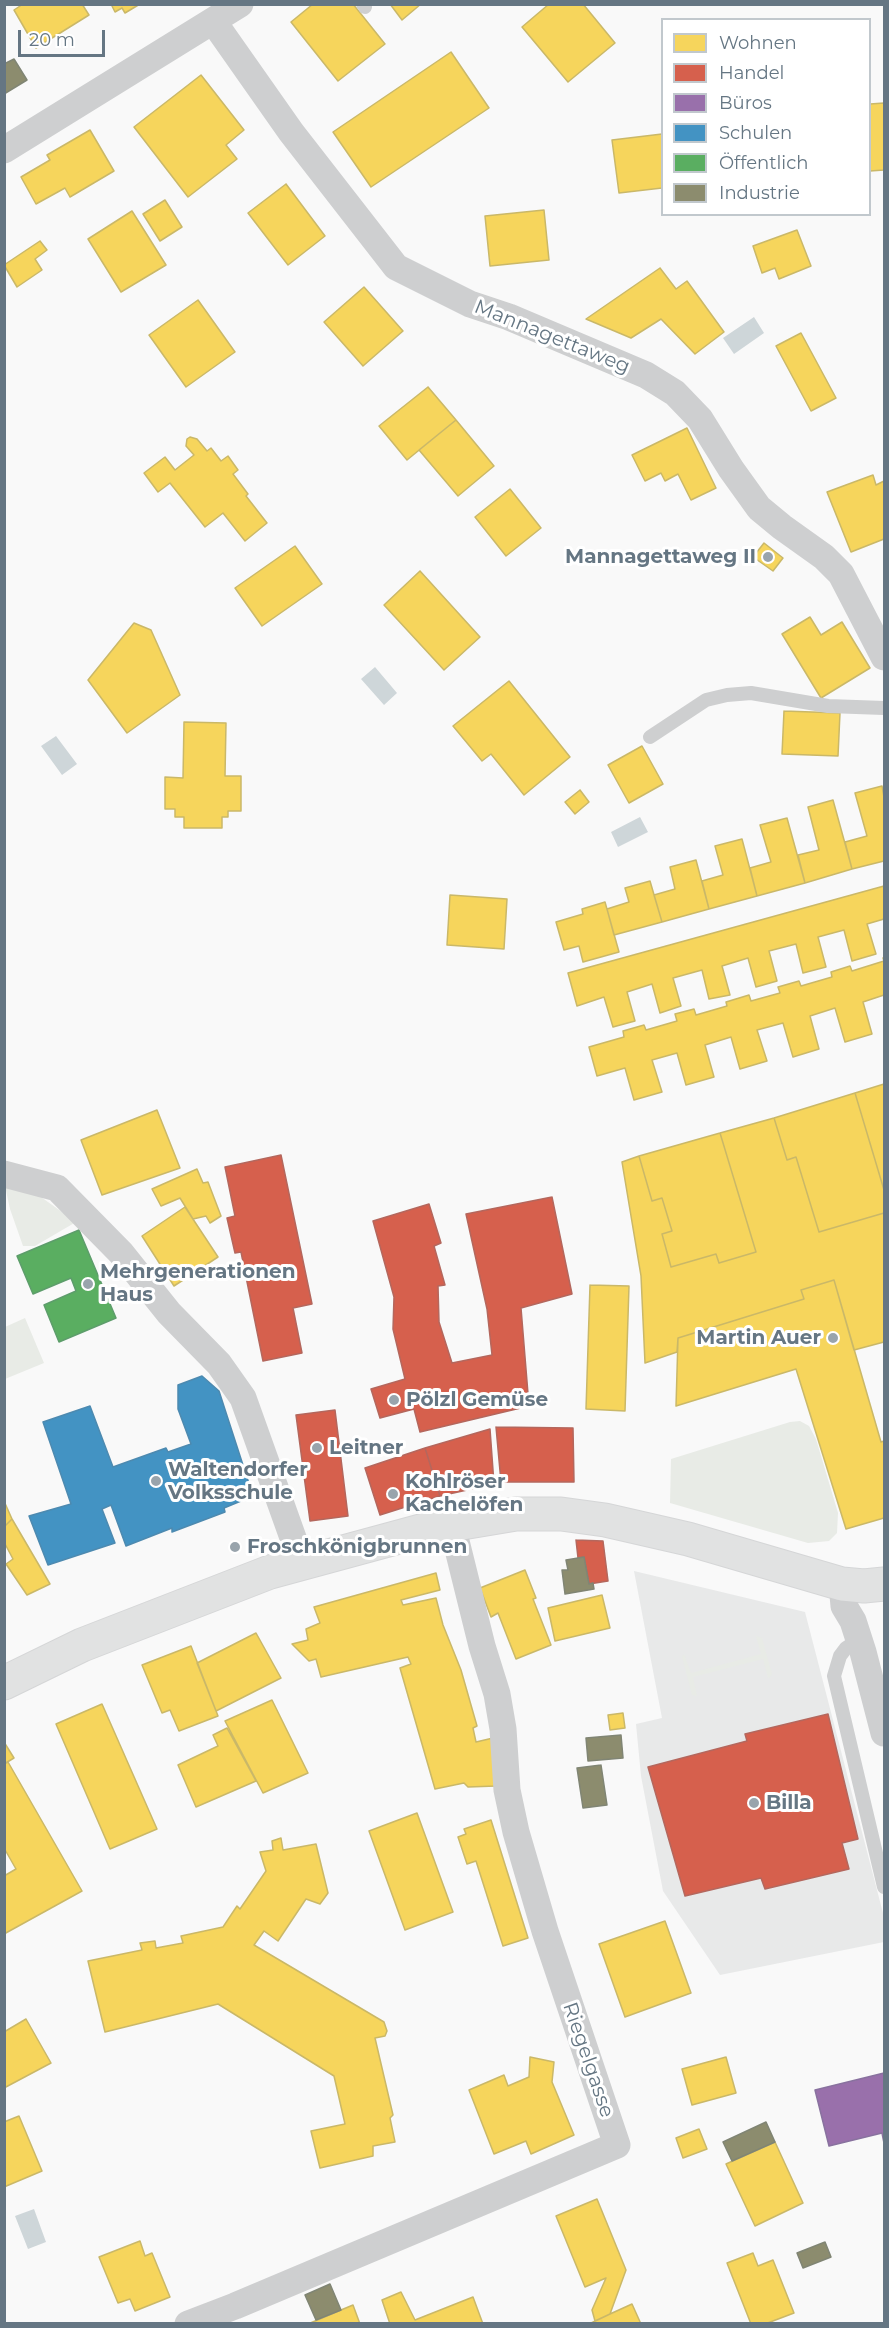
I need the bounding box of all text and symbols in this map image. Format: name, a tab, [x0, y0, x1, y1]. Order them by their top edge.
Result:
scale bar	[21, 18, 108, 56]
legend	[661, 18, 871, 216]
text: 20 m	[29, 29, 75, 51]
text: Wohnen	[719, 32, 797, 54]
text: Handel	[719, 62, 784, 84]
text: Büros	[719, 92, 772, 114]
text: Schulen	[719, 122, 792, 144]
text: Öffentlich	[719, 152, 808, 174]
text: Industrie	[719, 182, 800, 204]
street label: Mannagettaweg	[471, 295, 633, 379]
place label: Mannagettaweg II	[565, 545, 756, 569]
marker: Mannagettaweg II	[761, 550, 775, 564]
place label: Mehrgenerationen Haus	[100, 1260, 295, 1307]
marker: Mehrgenerationen Haus	[81, 1277, 95, 1291]
place label: Martin Auer	[696, 1326, 821, 1350]
marker: Martin Auer	[826, 1331, 840, 1345]
place label: Pölzl Gemüse	[406, 1388, 548, 1412]
marker: Pölzl Gemüse	[387, 1393, 401, 1407]
place label: Leitner	[329, 1436, 403, 1460]
marker: Leitner	[310, 1441, 324, 1455]
place label: Waltendorfer Volksschule	[168, 1458, 308, 1505]
place label: Kohlröser Kachelöfen	[405, 1470, 523, 1517]
marker: Waltendorfer Volksschule	[149, 1474, 163, 1488]
marker: Kohlröser Kachelöfen	[386, 1487, 400, 1501]
place label: Froschkönigbrunnen	[247, 1535, 467, 1559]
marker: Froschkönigbrunnen	[228, 1540, 242, 1554]
place label: Billa	[766, 1791, 812, 1815]
marker: Billa	[747, 1796, 761, 1810]
street label: Riegelgasse	[557, 1999, 619, 2121]

